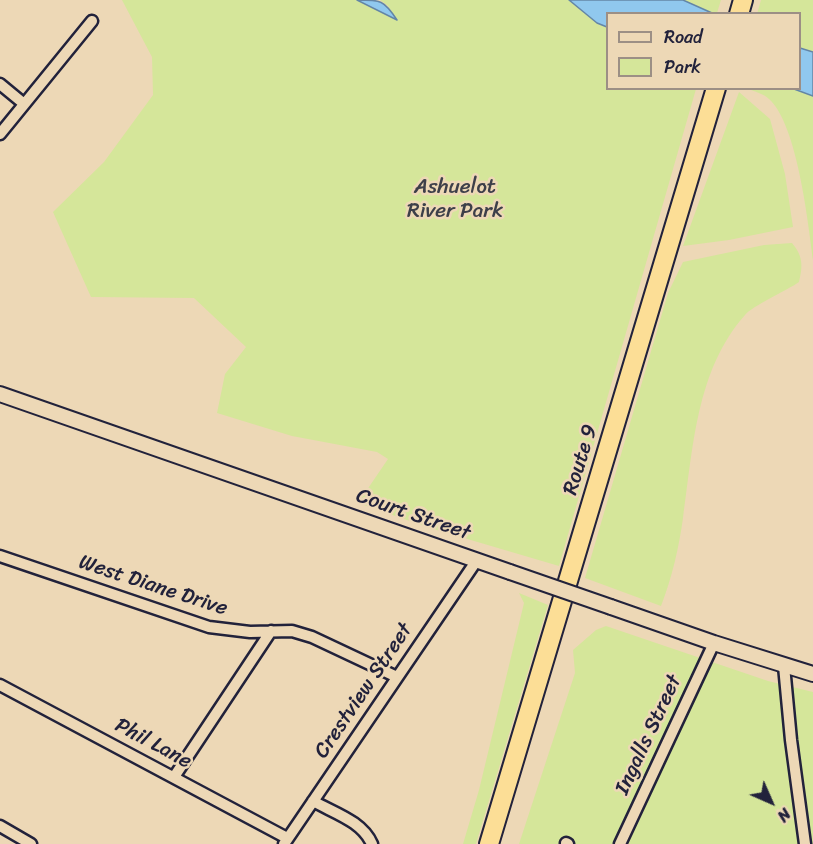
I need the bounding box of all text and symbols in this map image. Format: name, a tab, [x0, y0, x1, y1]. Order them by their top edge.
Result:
legend	[606, 12, 801, 90]
text: Road	[664, 21, 703, 53]
text: Park	[664, 51, 701, 83]
park label: Ashuelot River Park	[407, 175, 503, 225]
street label: Route 9	[558, 422, 604, 498]
street label: Court Street	[352, 484, 474, 546]
street label: West Diane Drive	[76, 550, 230, 622]
street label: Crestview Street	[310, 619, 418, 763]
street label: Ingalls Street	[610, 671, 688, 799]
street label: Phil Lane	[110, 713, 196, 775]
north arrow	[741, 772, 801, 832]
text: N	[770, 801, 798, 829]

